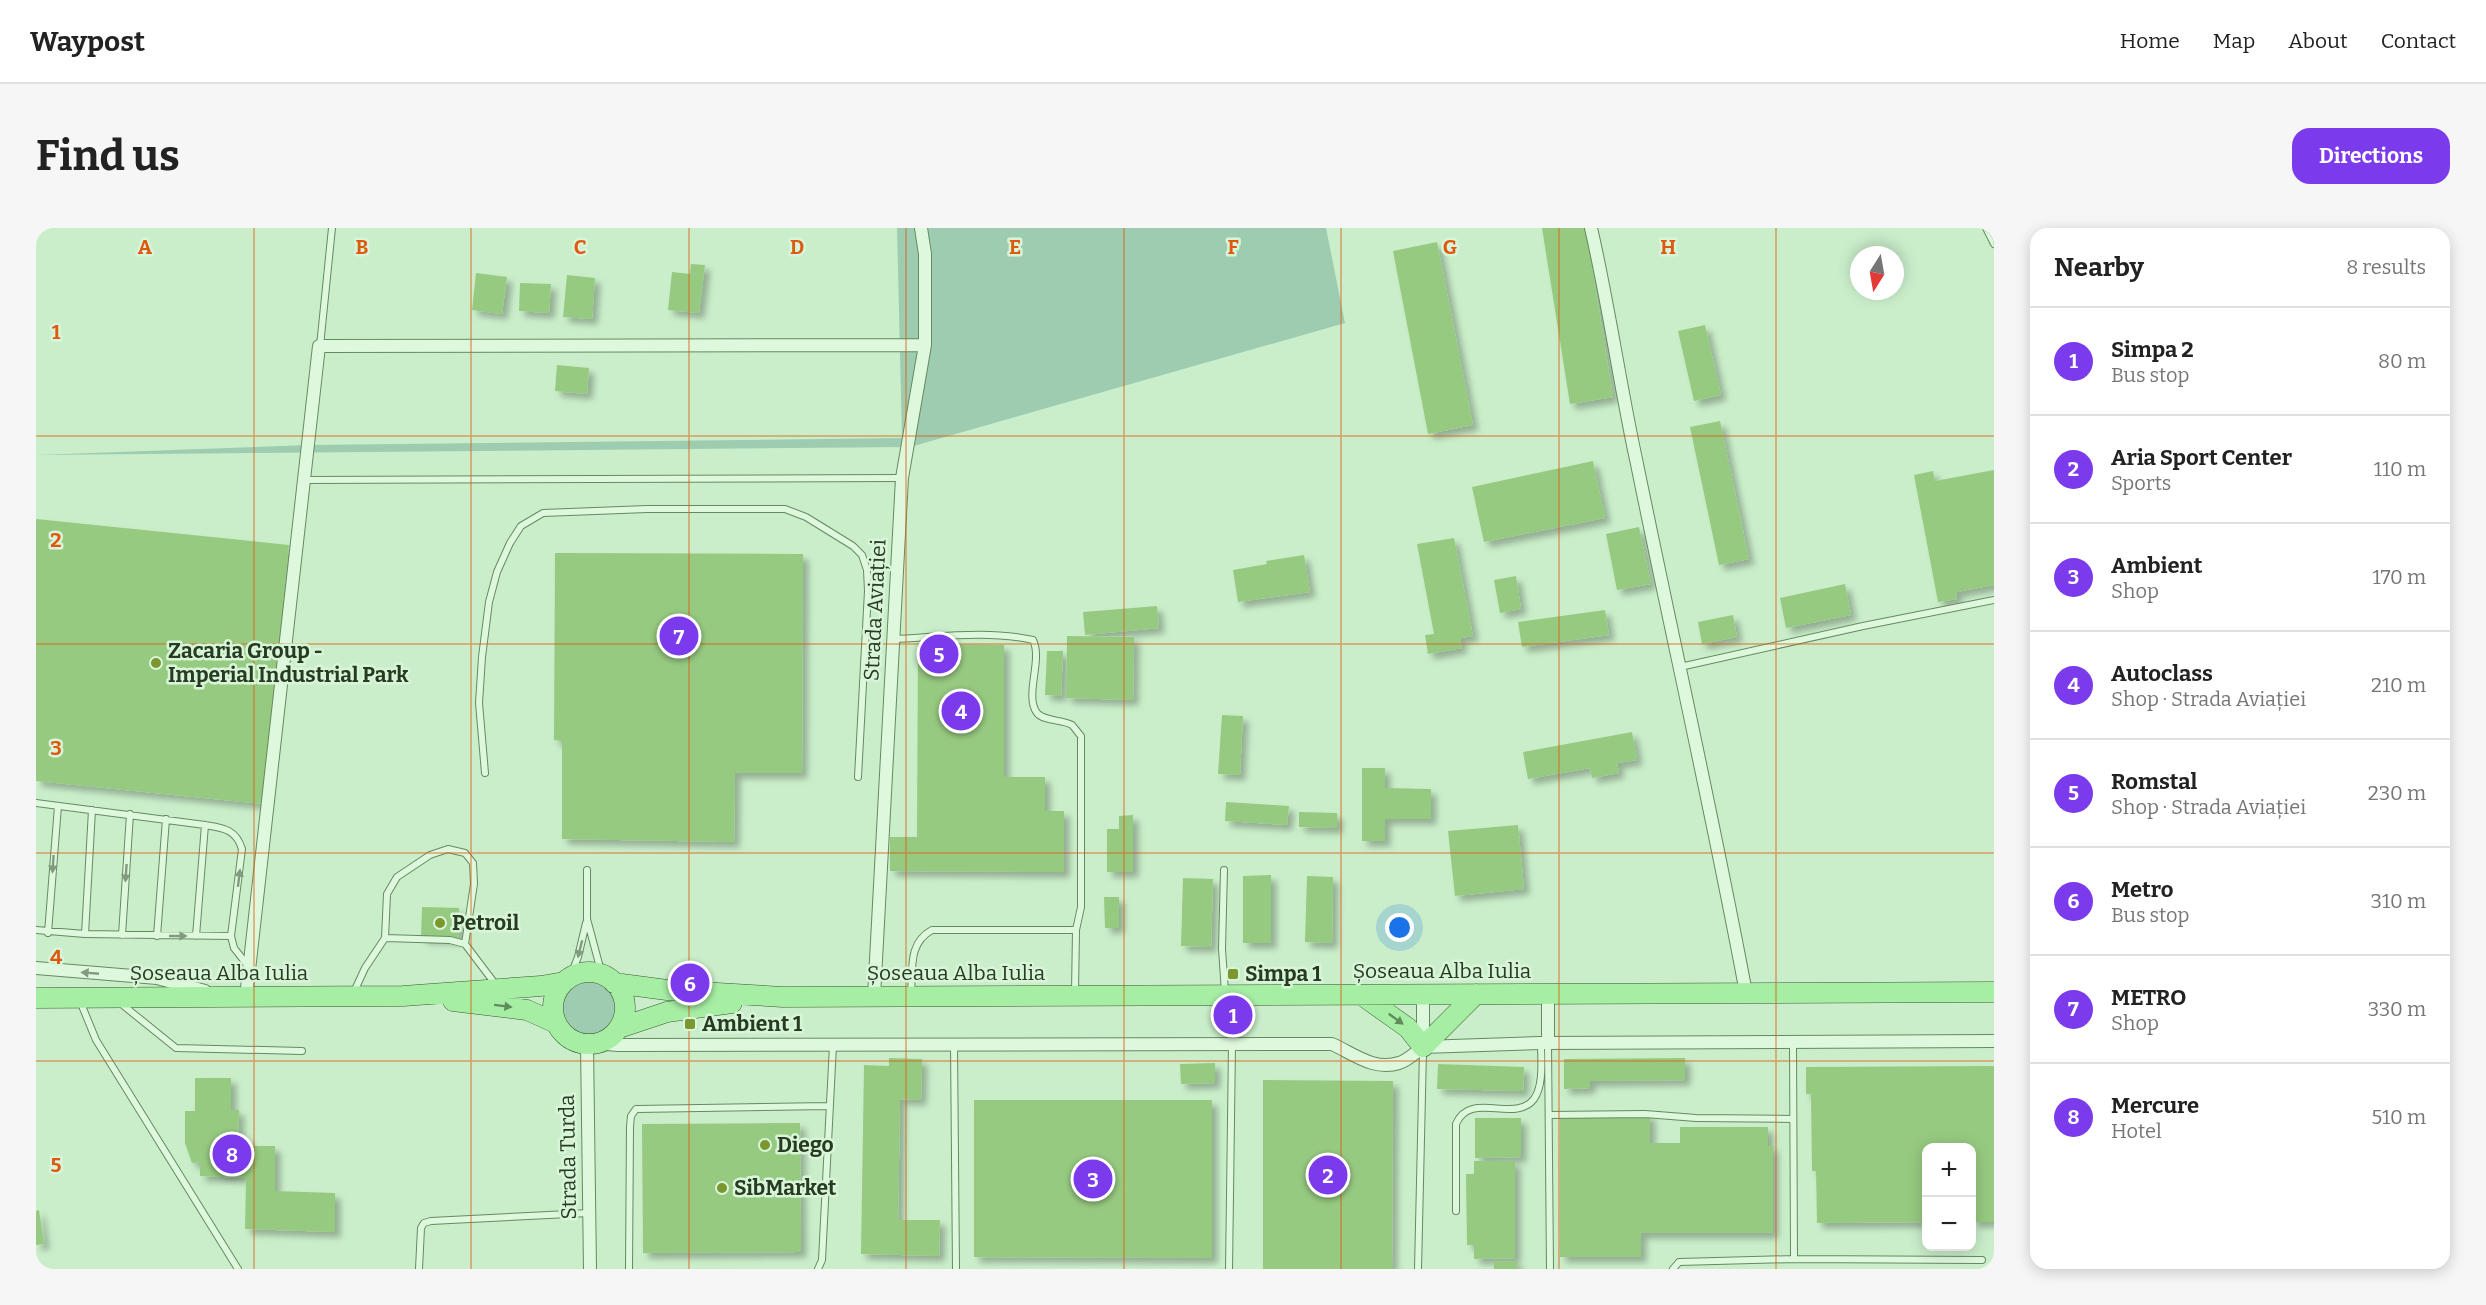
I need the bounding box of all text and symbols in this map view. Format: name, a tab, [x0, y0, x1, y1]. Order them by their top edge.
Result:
text: Waypost	[30, 25, 145, 58]
text: Home	[2120, 28, 2180, 54]
text: Map	[2213, 28, 2255, 54]
text: About	[2288, 28, 2348, 54]
text: Contact	[2381, 28, 2456, 54]
button: Directions	[2292, 128, 2450, 184]
text: Find us	[36, 131, 180, 181]
text: A	[138, 235, 153, 259]
text: B	[356, 235, 369, 259]
text: C	[574, 235, 586, 259]
text: D	[790, 235, 804, 259]
text: E	[1009, 235, 1021, 259]
text: F	[1227, 235, 1239, 259]
text: G	[1443, 235, 1457, 259]
text: H	[1660, 235, 1676, 259]
north arrow	[1850, 246, 1904, 300]
text: Nearby	[2054, 252, 2144, 283]
text: 8 results	[2346, 255, 2426, 279]
text: 1	[52, 320, 61, 344]
text: Simpa 2	[2111, 336, 2194, 363]
text: 1	[2069, 349, 2078, 373]
text: 80 m	[2378, 349, 2426, 373]
text: Bus stop	[2111, 363, 2189, 387]
text: Aria Sport Center	[2111, 444, 2292, 471]
text: 2	[2068, 457, 2079, 481]
text: 110 m	[2374, 457, 2426, 481]
text: Sports	[2111, 471, 2171, 495]
text: 2	[50, 528, 62, 552]
street label: Strada Aviației	[858, 539, 892, 681]
text: Ambient	[2111, 552, 2202, 579]
text: 3	[2068, 565, 2079, 589]
text: 170 m	[2373, 565, 2426, 589]
text: Shop	[2111, 579, 2159, 603]
pin: 7	[660, 614, 698, 658]
pin: 5	[920, 632, 958, 676]
place label: Zacaria Group - Imperial Industrial Park	[168, 638, 409, 688]
marker: Zacaria Group - Imperial Industrial Park	[149, 656, 163, 670]
text: Autoclass	[2111, 660, 2213, 687]
text: 4	[2067, 673, 2080, 697]
text: 210 m	[2371, 673, 2426, 697]
text: Shop · Strada Aviației	[2111, 687, 2306, 711]
pin: 4	[942, 688, 980, 734]
text: 3	[50, 736, 62, 760]
text: Romstal	[2111, 768, 2197, 795]
text: 5	[2068, 781, 2079, 805]
text: 230 m	[2368, 781, 2426, 805]
text: Shop · Strada Aviației	[2111, 795, 2306, 819]
one-way arrow	[49, 854, 58, 873]
one-way arrow	[122, 863, 131, 882]
one-way arrow	[234, 869, 244, 888]
text: Metro	[2111, 876, 2173, 903]
text: 6	[2068, 889, 2079, 913]
text: 310 m	[2371, 889, 2426, 913]
text: Bus stop	[2111, 903, 2189, 927]
place label: Petroil	[452, 910, 520, 936]
your location	[1385, 913, 1414, 942]
marker: Petroil	[433, 916, 447, 930]
one-way arrow	[169, 931, 188, 941]
one-way arrow	[574, 939, 584, 958]
text: 4	[50, 945, 62, 969]
street label: Șoseaua Alba Iulia	[1353, 958, 1532, 984]
street label: Șoseaua Alba Iulia	[130, 960, 309, 986]
pin: 6	[670, 960, 710, 1005]
street label: Șoseaua Alba Iulia	[867, 960, 1046, 986]
place label: Simpa 1	[1245, 961, 1321, 987]
marker: Simpa 1	[1226, 967, 1240, 981]
one-way arrow	[80, 968, 99, 978]
text: METRO	[2111, 984, 2186, 1011]
pin: 1	[1214, 992, 1252, 1038]
text: 7	[2068, 997, 2079, 1021]
text: 330 m	[2368, 997, 2426, 1021]
one-way arrow	[493, 1001, 512, 1010]
place label: Ambient 1	[702, 1011, 802, 1037]
text: Shop	[2111, 1011, 2159, 1035]
one-way arrow	[1387, 1013, 1403, 1025]
marker: Ambient 1	[683, 1017, 697, 1031]
text: Mercure	[2111, 1092, 2199, 1119]
street label: Strada Turda	[554, 1094, 582, 1220]
text: 8	[2067, 1105, 2080, 1129]
text: 510 m	[2372, 1105, 2426, 1129]
text: Hotel	[2111, 1119, 2162, 1143]
pin: 8	[212, 1132, 252, 1176]
place label: Diego	[777, 1132, 834, 1158]
marker: Diego	[758, 1138, 772, 1152]
map controls	[1922, 1143, 1976, 1251]
button: +	[1922, 1143, 1976, 1197]
pin: 2	[1308, 1152, 1348, 1198]
text: 5	[51, 1153, 62, 1177]
pin: 3	[1074, 1156, 1112, 1202]
place label: SibMarket	[734, 1175, 837, 1201]
marker: SibMarket	[715, 1181, 729, 1195]
button: −	[1922, 1197, 1976, 1251]

